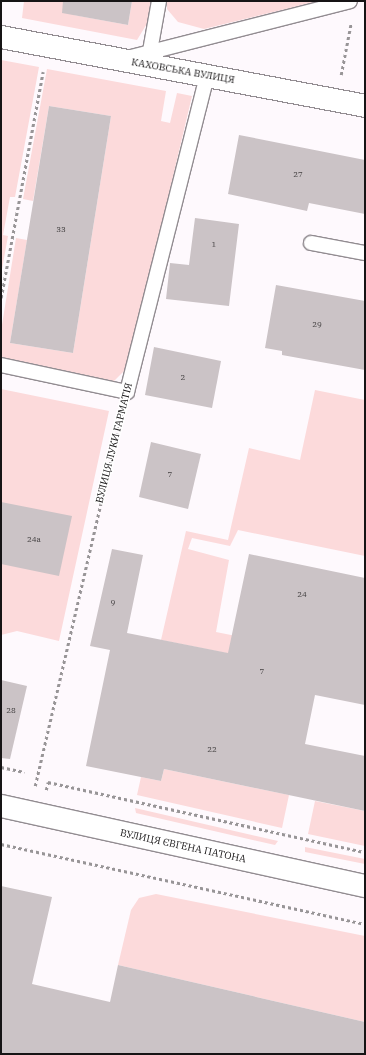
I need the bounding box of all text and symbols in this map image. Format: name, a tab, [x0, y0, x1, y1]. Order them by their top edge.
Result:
street label: КАХОВСЬКА ВУЛИЦЯ	[130, 56, 236, 86]
house number: 27	[293, 170, 303, 180]
house number: 33	[56, 225, 66, 235]
house number: 1	[212, 240, 216, 250]
house number: 29	[312, 320, 322, 330]
house number: 2	[181, 373, 185, 383]
street label: ВУЛИЦЯ ЛУКИ ГАРМАТІЯ	[93, 382, 135, 504]
house number: 7	[168, 470, 172, 480]
house number: 24а	[27, 535, 41, 545]
house number: 24	[297, 590, 307, 600]
house number: 9	[111, 598, 115, 608]
house number: 7	[260, 667, 264, 677]
house number: 28	[6, 706, 16, 716]
house number: 22	[207, 745, 217, 755]
street label: ВУЛИЦЯ ЄВГЕНА ПАТОНА	[119, 827, 247, 865]

